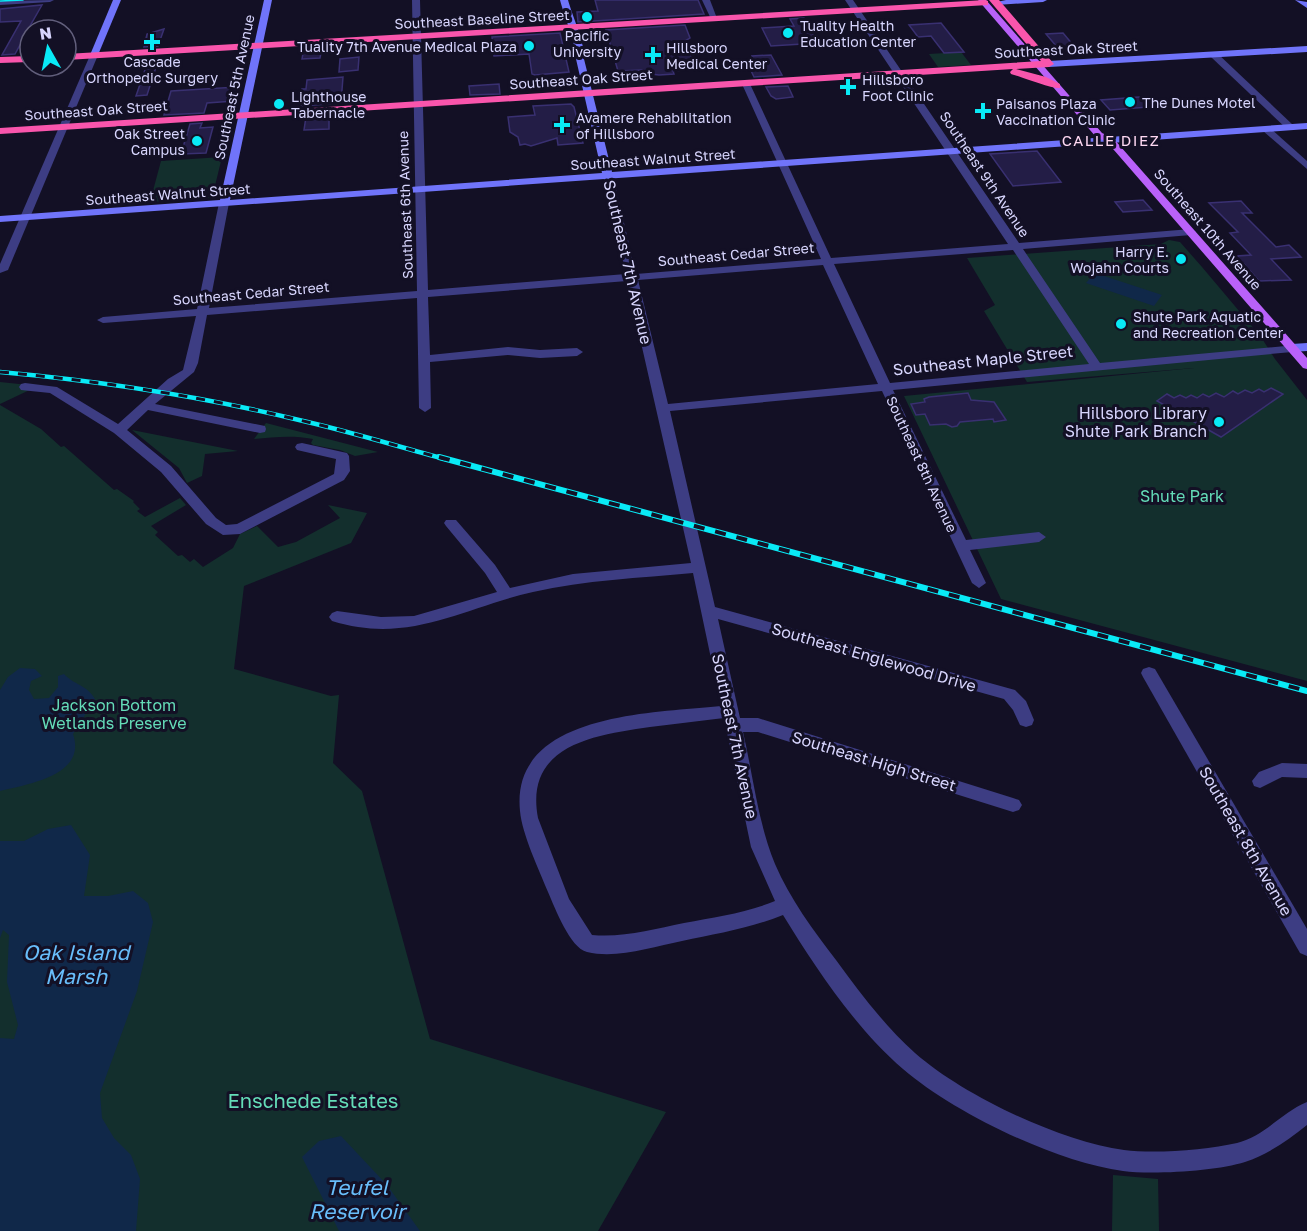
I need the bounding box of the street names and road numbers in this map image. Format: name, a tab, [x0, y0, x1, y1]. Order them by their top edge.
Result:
street label: Southeast Baseline Street	[394, 6, 570, 32]
street label: Southeast 5th Avenue	[210, 13, 258, 161]
street label: Southeast Oak Street	[994, 37, 1138, 61]
street label: Southeast Oak Street	[509, 66, 653, 92]
street label: Southeast Oak Street	[24, 97, 168, 123]
street label: Southeast 9th Avenue	[937, 108, 1033, 240]
street label: Southeast 6th Avenue	[394, 131, 416, 279]
street label: Southeast Walnut Street	[570, 145, 736, 173]
street label: Southeast 10th Avenue	[1151, 165, 1265, 293]
street label: Southeast 7th Avenue	[599, 178, 657, 346]
street label: Southeast Walnut Street	[85, 180, 251, 208]
street label: Southeast Cedar Street	[657, 239, 815, 269]
street label: Southeast Cedar Street	[172, 278, 330, 308]
street label: Southeast Maple Street	[892, 341, 1074, 379]
street label: Southeast 8th Avenue	[883, 393, 961, 535]
street label: Southeast Englewood Drive	[769, 618, 979, 696]
street label: Southeast 7th Avenue	[708, 652, 762, 820]
street label: Southeast High Street	[790, 727, 958, 795]
street label: Southeast 8th Avenue	[1195, 763, 1297, 919]

